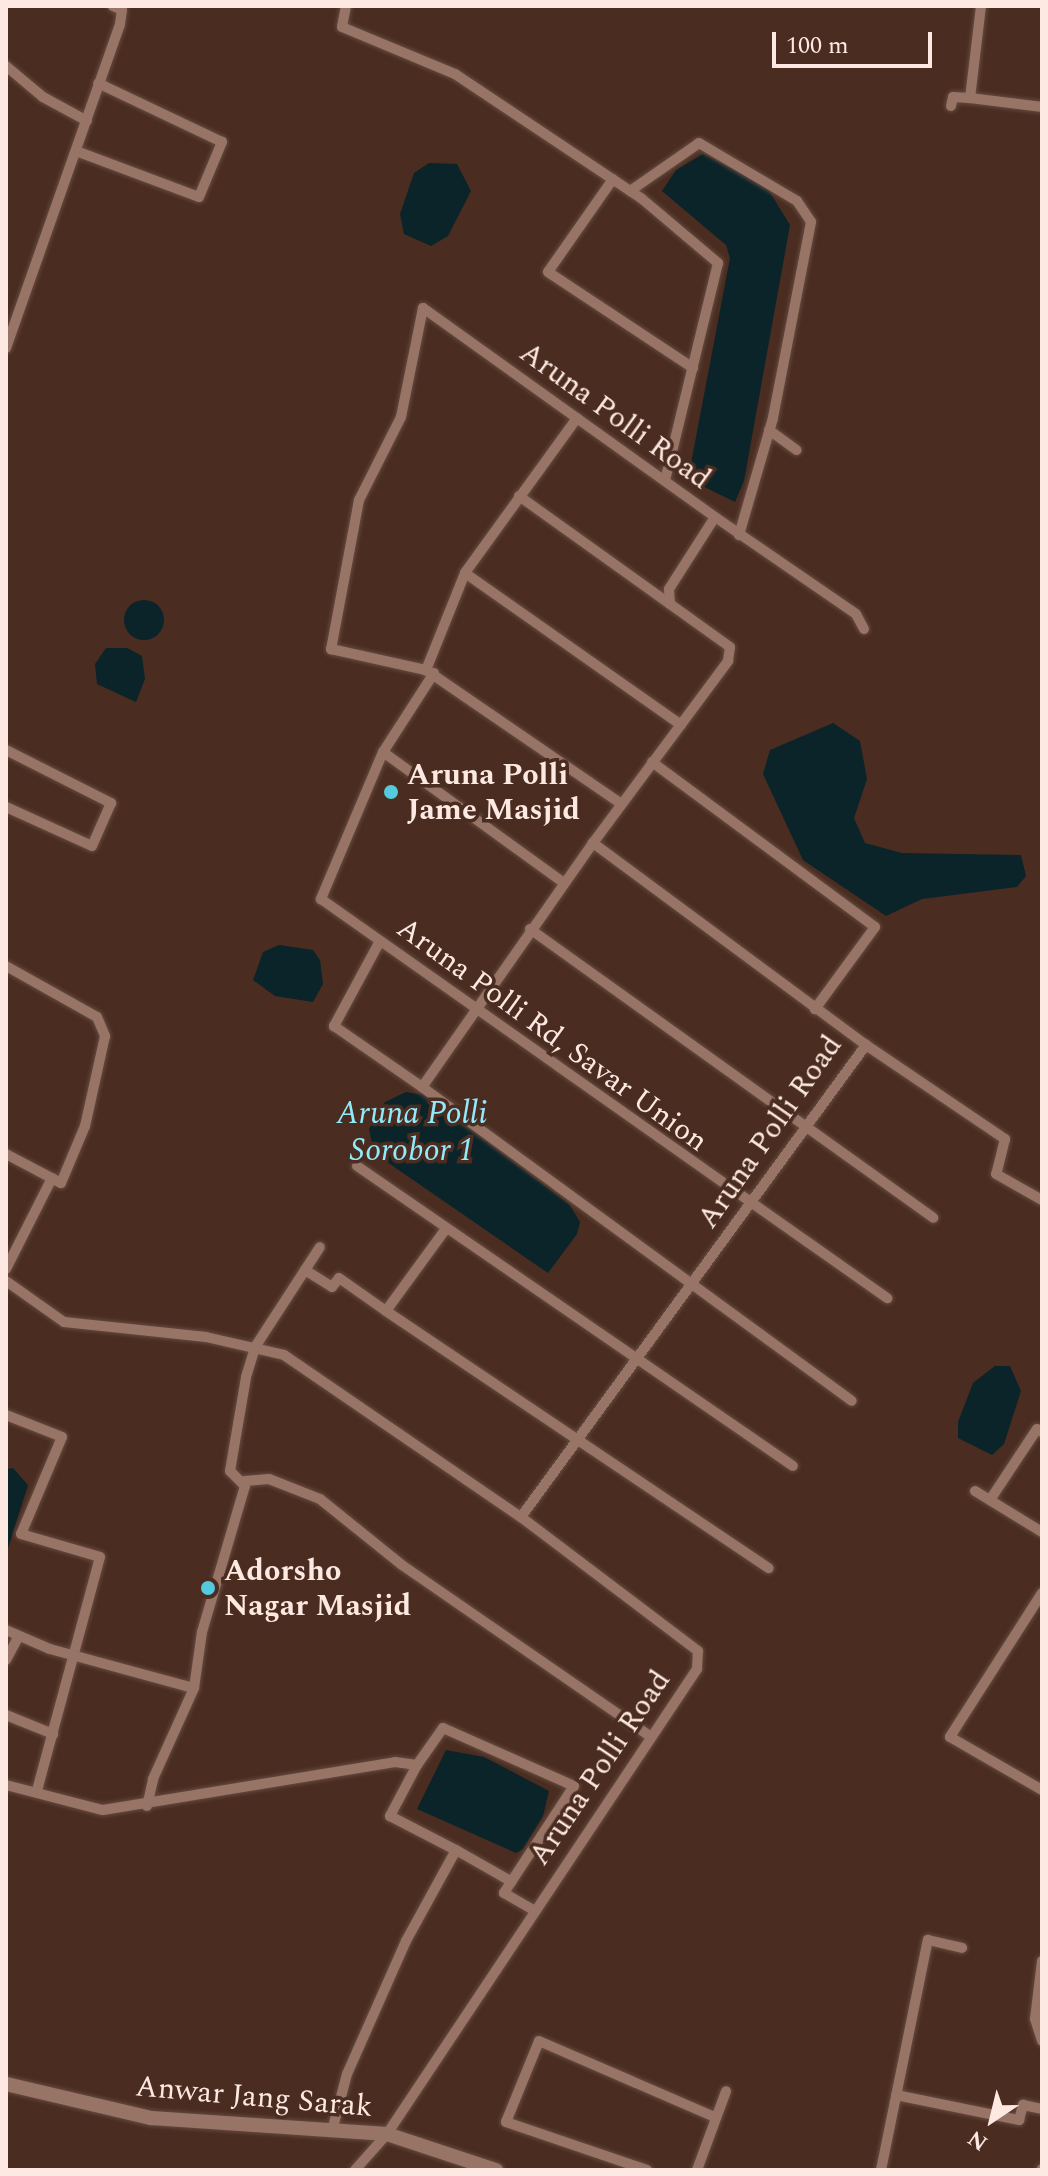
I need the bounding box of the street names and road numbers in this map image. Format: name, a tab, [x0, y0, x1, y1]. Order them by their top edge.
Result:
street label: Aruna Polli Road	[512, 335, 718, 497]
street label: Aruna Polli Rd, Savar Union	[390, 910, 714, 1160]
street label: Aruna Polli Road	[690, 1028, 850, 1236]
street label: Aruna Polli Road	[521, 1664, 679, 1872]
street label: Anwar Jang Sarak	[134, 2069, 374, 2125]

